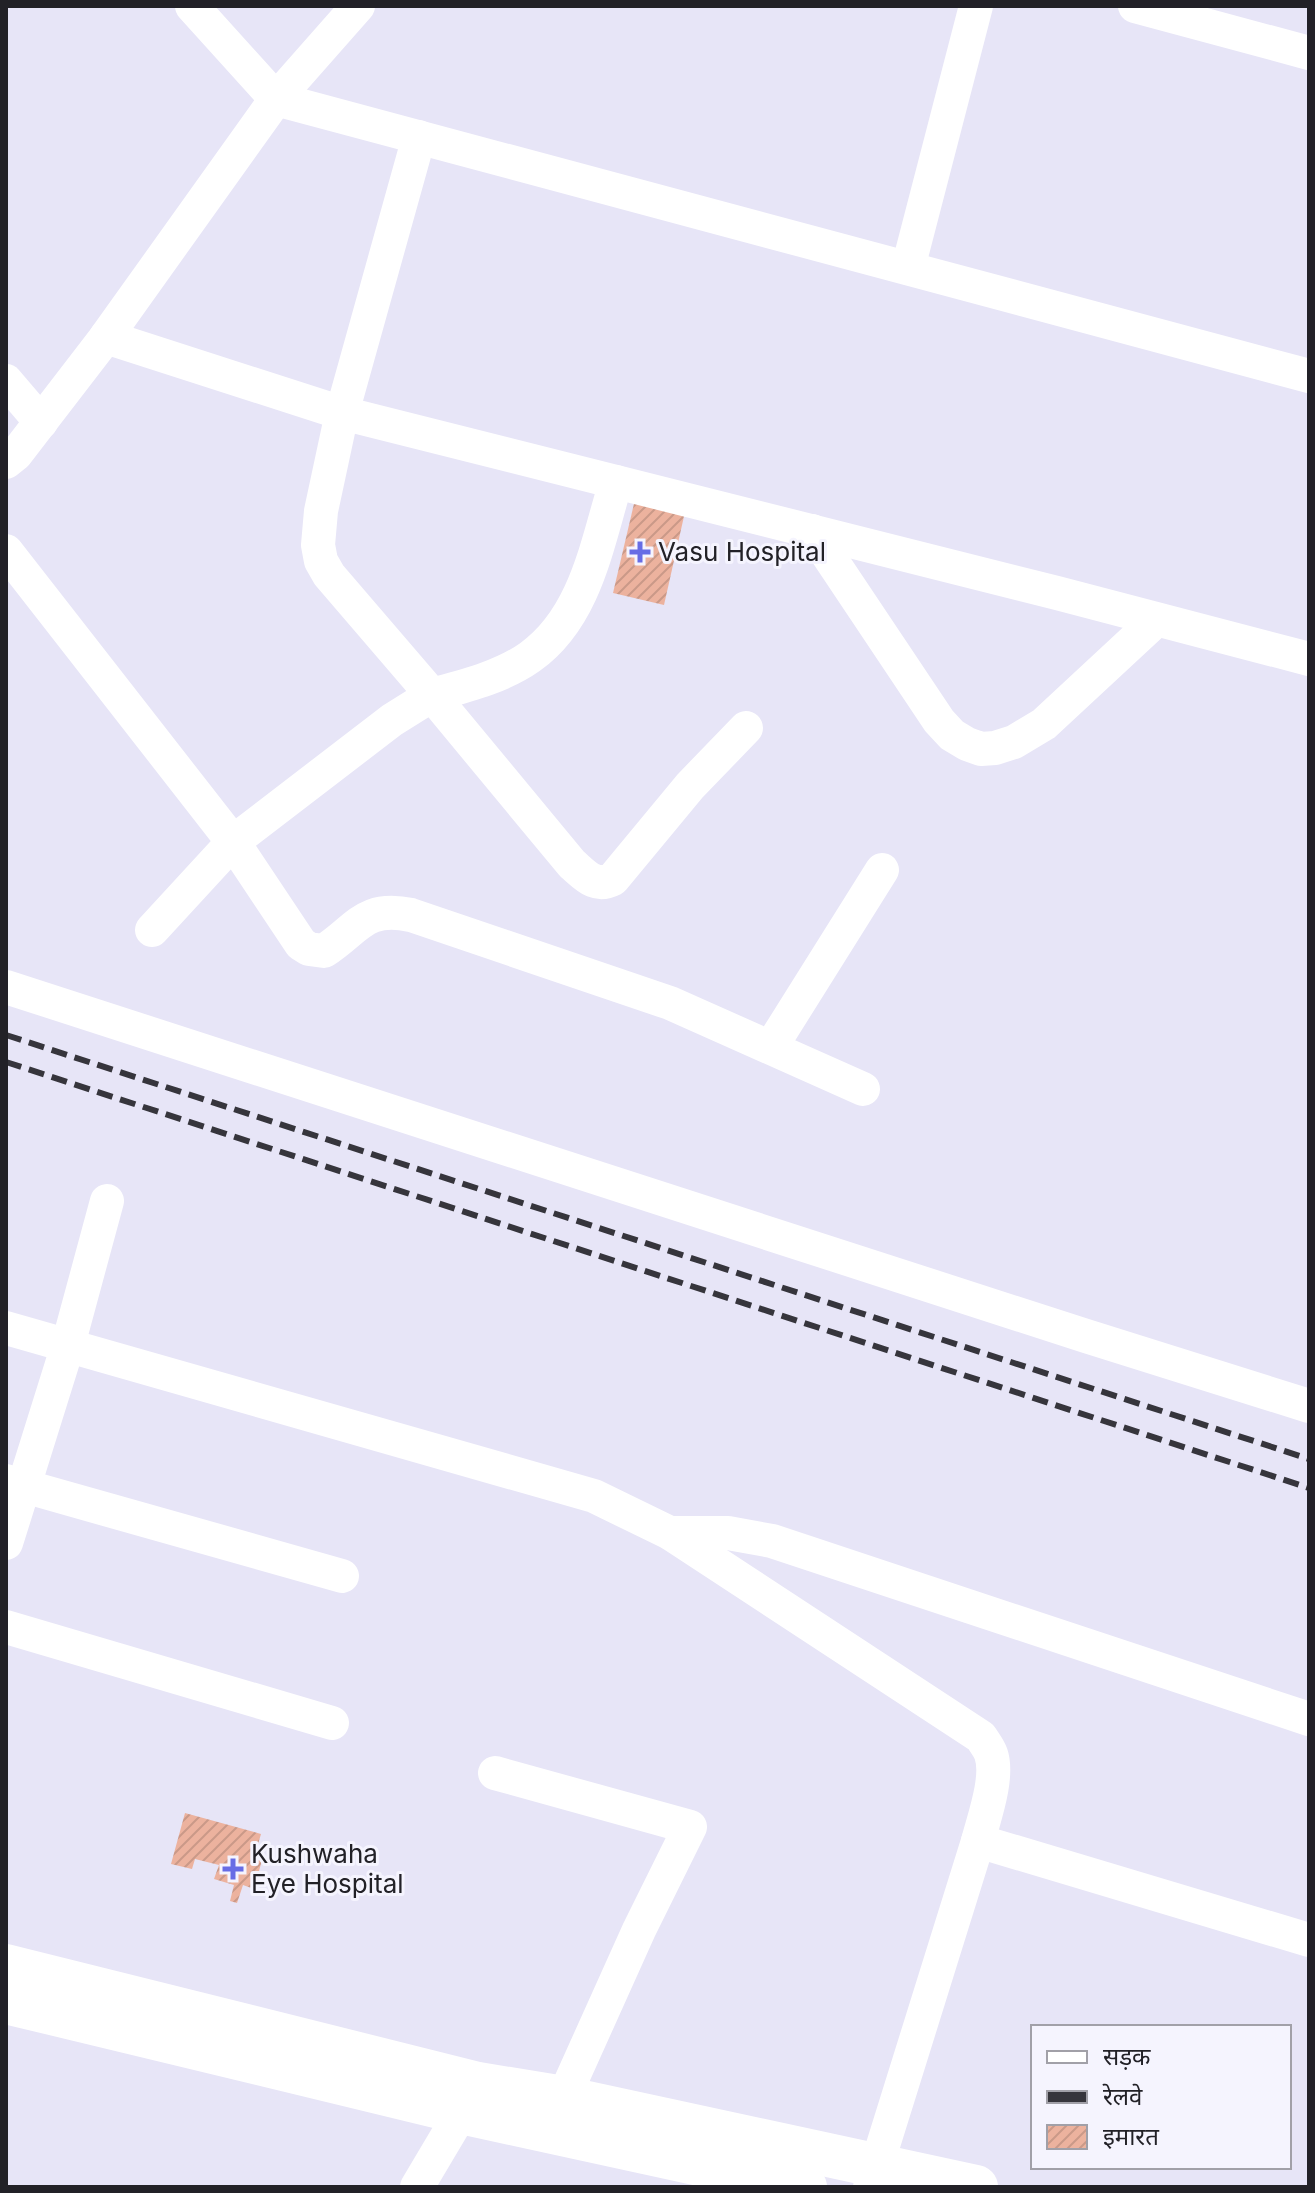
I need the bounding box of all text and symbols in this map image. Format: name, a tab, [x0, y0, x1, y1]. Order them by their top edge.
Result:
place label: Vasu Hospital	[658, 536, 826, 567]
marker: Vasu Hospital	[629, 541, 651, 563]
place label: Kushwaha Eye Hospital	[251, 1838, 404, 1899]
marker: Kushwaha Eye Hospital	[222, 1858, 244, 1880]
legend	[1031, 2025, 1291, 2169]
text: सड़क	[1103, 2042, 1151, 2071]
text: रेलवे	[1102, 2082, 1143, 2111]
text: इमारत	[1103, 2122, 1160, 2151]

